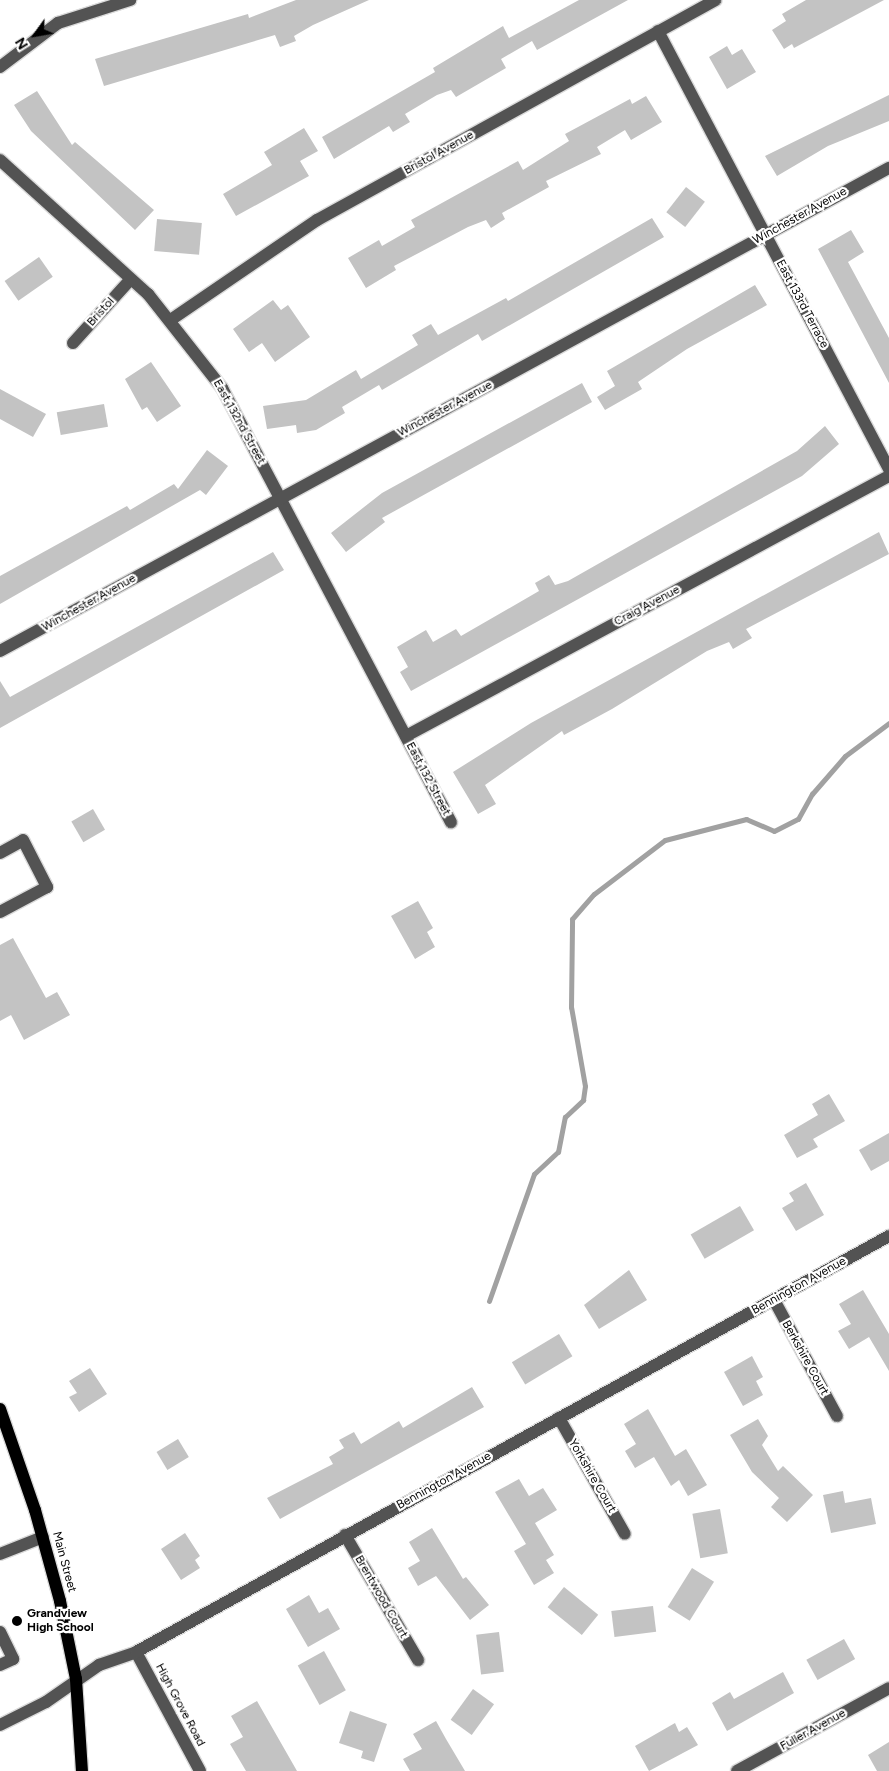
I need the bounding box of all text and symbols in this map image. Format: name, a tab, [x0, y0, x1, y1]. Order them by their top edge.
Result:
north arrow	[10, 10, 60, 60]
text: N	[12, 34, 32, 52]
street label: Bristol Avenue	[402, 128, 476, 178]
street label: Winchester Avenue	[751, 184, 849, 248]
street label: East 133rd Terrace	[773, 257, 831, 351]
street label: Bristol	[84, 295, 118, 329]
street label: East 132nd Street	[210, 377, 268, 467]
street label: Winchester Avenue	[395, 378, 495, 440]
street label: Winchester Avenue	[40, 571, 138, 635]
street label: Craig Avenue	[612, 583, 682, 629]
street label: East 132 Street	[403, 740, 453, 818]
street label: Bennington Avenue	[749, 1254, 849, 1318]
street label: Berkshire Court	[779, 1318, 831, 1398]
street label: Yorkshire Court	[565, 1436, 619, 1516]
street label: Bennington Avenue	[394, 1449, 494, 1513]
street label: Main Street	[49, 1530, 79, 1594]
street label: Brentwood Court	[351, 1553, 411, 1641]
place label: Grandview High School	[27, 1607, 94, 1635]
marker: Grandview High School	[11, 1615, 23, 1627]
street label: High Grove Road	[152, 1661, 208, 1749]
street label: Fuller Avenue	[778, 1706, 848, 1754]

